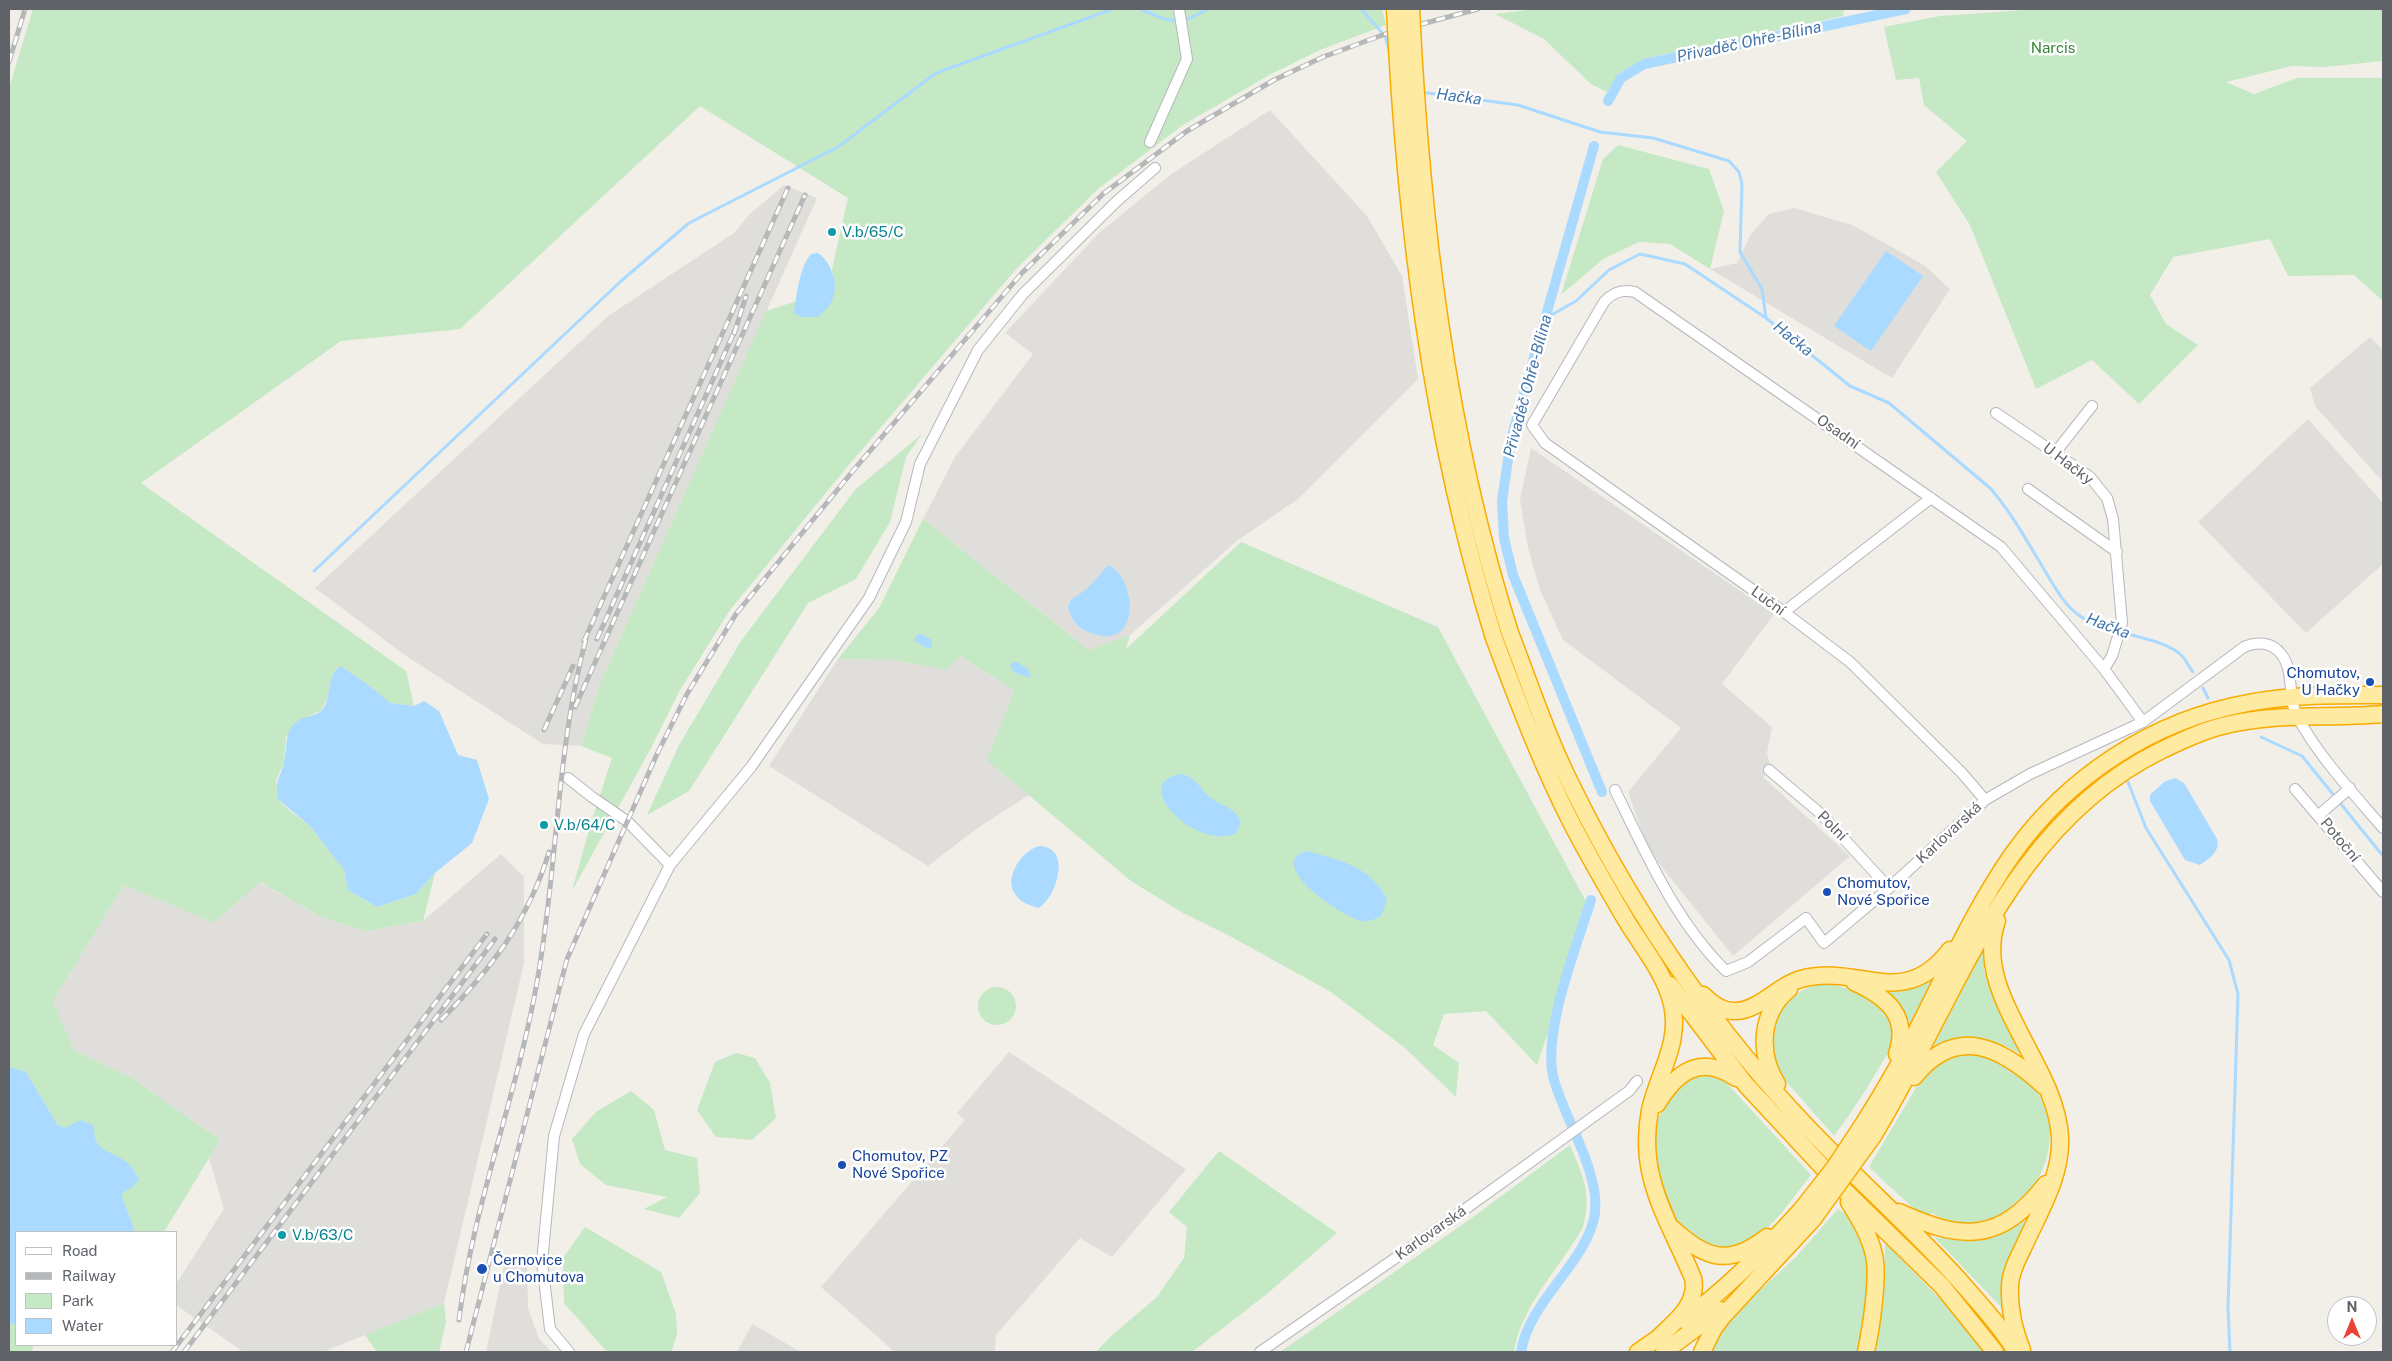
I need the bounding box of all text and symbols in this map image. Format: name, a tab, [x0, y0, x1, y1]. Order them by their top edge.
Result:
water label: Přivaděč Ohře-Bílina	[1675, 17, 1823, 67]
park label: Narcis	[2031, 39, 2075, 57]
water label: Hačka	[1435, 85, 1483, 109]
place label: V.b/65/C	[842, 223, 904, 241]
marker: V.b/65/C	[826, 226, 838, 238]
water label: Přivaděč Ohře-Bílina	[1500, 312, 1556, 460]
water label: Hačka	[1769, 317, 1817, 361]
street label: Osadní	[1813, 411, 1863, 453]
street label: U Hačky	[2039, 439, 2097, 489]
street label: Luční	[1747, 583, 1789, 619]
water label: Hačka	[2083, 609, 2133, 643]
place label: Chomutov, U Hačky	[2286, 664, 2360, 699]
marker: Chomutov, U Hačky	[2364, 676, 2376, 688]
street label: Karlovarská	[1913, 798, 1985, 868]
street label: Polní	[1813, 807, 1851, 845]
street label: Potoční	[2316, 814, 2364, 866]
place label: V.b/64/C	[554, 816, 615, 834]
marker: V.b/64/C	[538, 819, 550, 831]
place label: Chomutov, Nové Spořice	[1837, 874, 1930, 909]
marker: Chomutov, Nové Spořice	[1821, 886, 1833, 898]
place label: Chomutov, PZ Nové Spořice	[852, 1147, 948, 1182]
marker: Chomutov, PZ Nové Spořice	[836, 1159, 848, 1171]
street label: Karlovarská	[1392, 1202, 1470, 1264]
place label: V.b/63/C	[292, 1226, 353, 1244]
marker: V.b/63/C	[276, 1229, 288, 1241]
legend	[15, 1231, 178, 1346]
text: Road	[62, 1242, 98, 1259]
place label: Černovice u Chomutova	[493, 1251, 584, 1286]
marker: Černovice u Chomutova	[475, 1262, 489, 1276]
text: Railway	[62, 1267, 116, 1284]
text: Park	[62, 1292, 94, 1309]
north arrow	[2327, 1296, 2377, 1346]
text: N	[2347, 1299, 2357, 1315]
text: Water	[62, 1317, 104, 1334]

